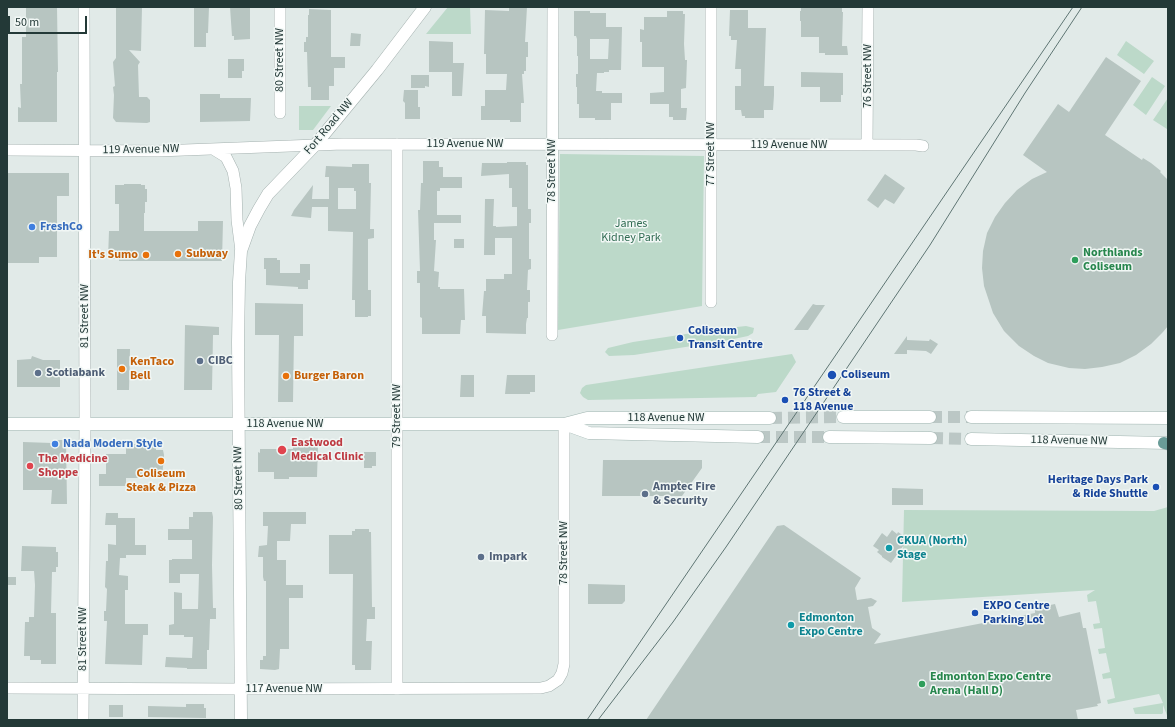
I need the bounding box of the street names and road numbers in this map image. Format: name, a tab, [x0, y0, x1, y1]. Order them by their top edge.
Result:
street label: 80 Street NW	[273, 28, 287, 92]
street label: 76 Street NW	[861, 44, 875, 108]
street label: Fort Road NW	[302, 96, 356, 158]
street label: 77 Street NW	[704, 122, 718, 186]
street label: 119 Avenue NW	[427, 137, 503, 151]
street label: 119 Avenue NW	[751, 138, 827, 152]
street label: 78 Street NW	[545, 139, 559, 203]
street label: 119 Avenue NW	[102, 142, 180, 158]
street label: 81 Street NW	[78, 284, 92, 348]
street label: 79 Street NW	[390, 384, 404, 448]
street label: 118 Avenue NW	[628, 411, 704, 425]
street label: 118 Avenue NW	[247, 417, 323, 431]
street label: 118 Avenue NW	[1030, 433, 1108, 449]
street label: 80 Street NW	[231, 446, 247, 510]
street label: 78 Street NW	[557, 521, 571, 585]
street label: 81 Street NW	[76, 607, 90, 671]
street label: 117 Avenue NW	[246, 682, 322, 696]

